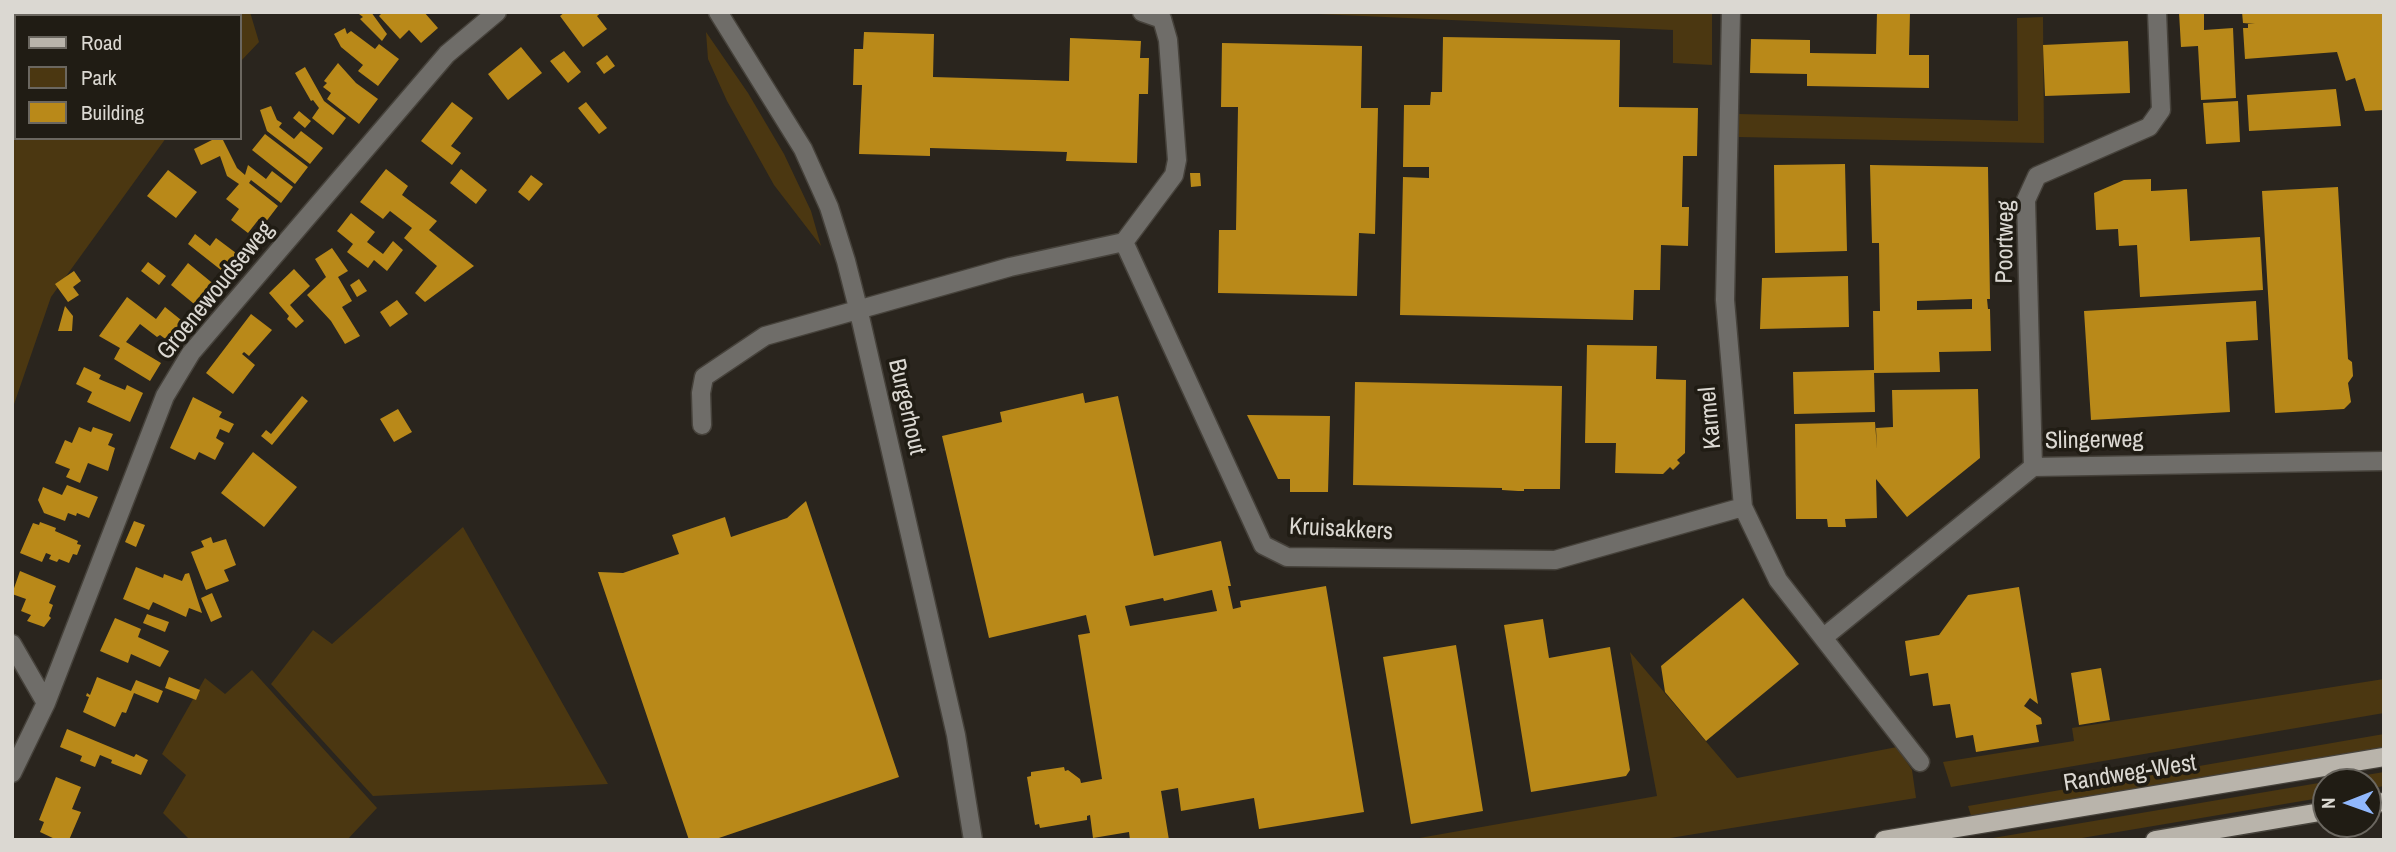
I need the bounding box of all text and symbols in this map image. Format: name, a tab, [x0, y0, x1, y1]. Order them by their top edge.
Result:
legend	[14, 14, 242, 140]
text: Road	[81, 28, 122, 57]
text: Park	[81, 63, 116, 92]
text: Building	[81, 98, 144, 127]
street label: Poortweg	[1991, 200, 2021, 284]
street label: Groenewoudseweg	[151, 216, 281, 366]
street label: Burgerhout	[881, 356, 931, 458]
street label: Karmel	[1694, 386, 1728, 450]
street label: Slingerweg	[2045, 426, 2143, 456]
street label: Kruisakkers	[1288, 513, 1394, 547]
street label: Randweg-West	[2061, 749, 2199, 799]
north arrow	[2312, 768, 2382, 838]
text: N	[2315, 797, 2341, 809]

